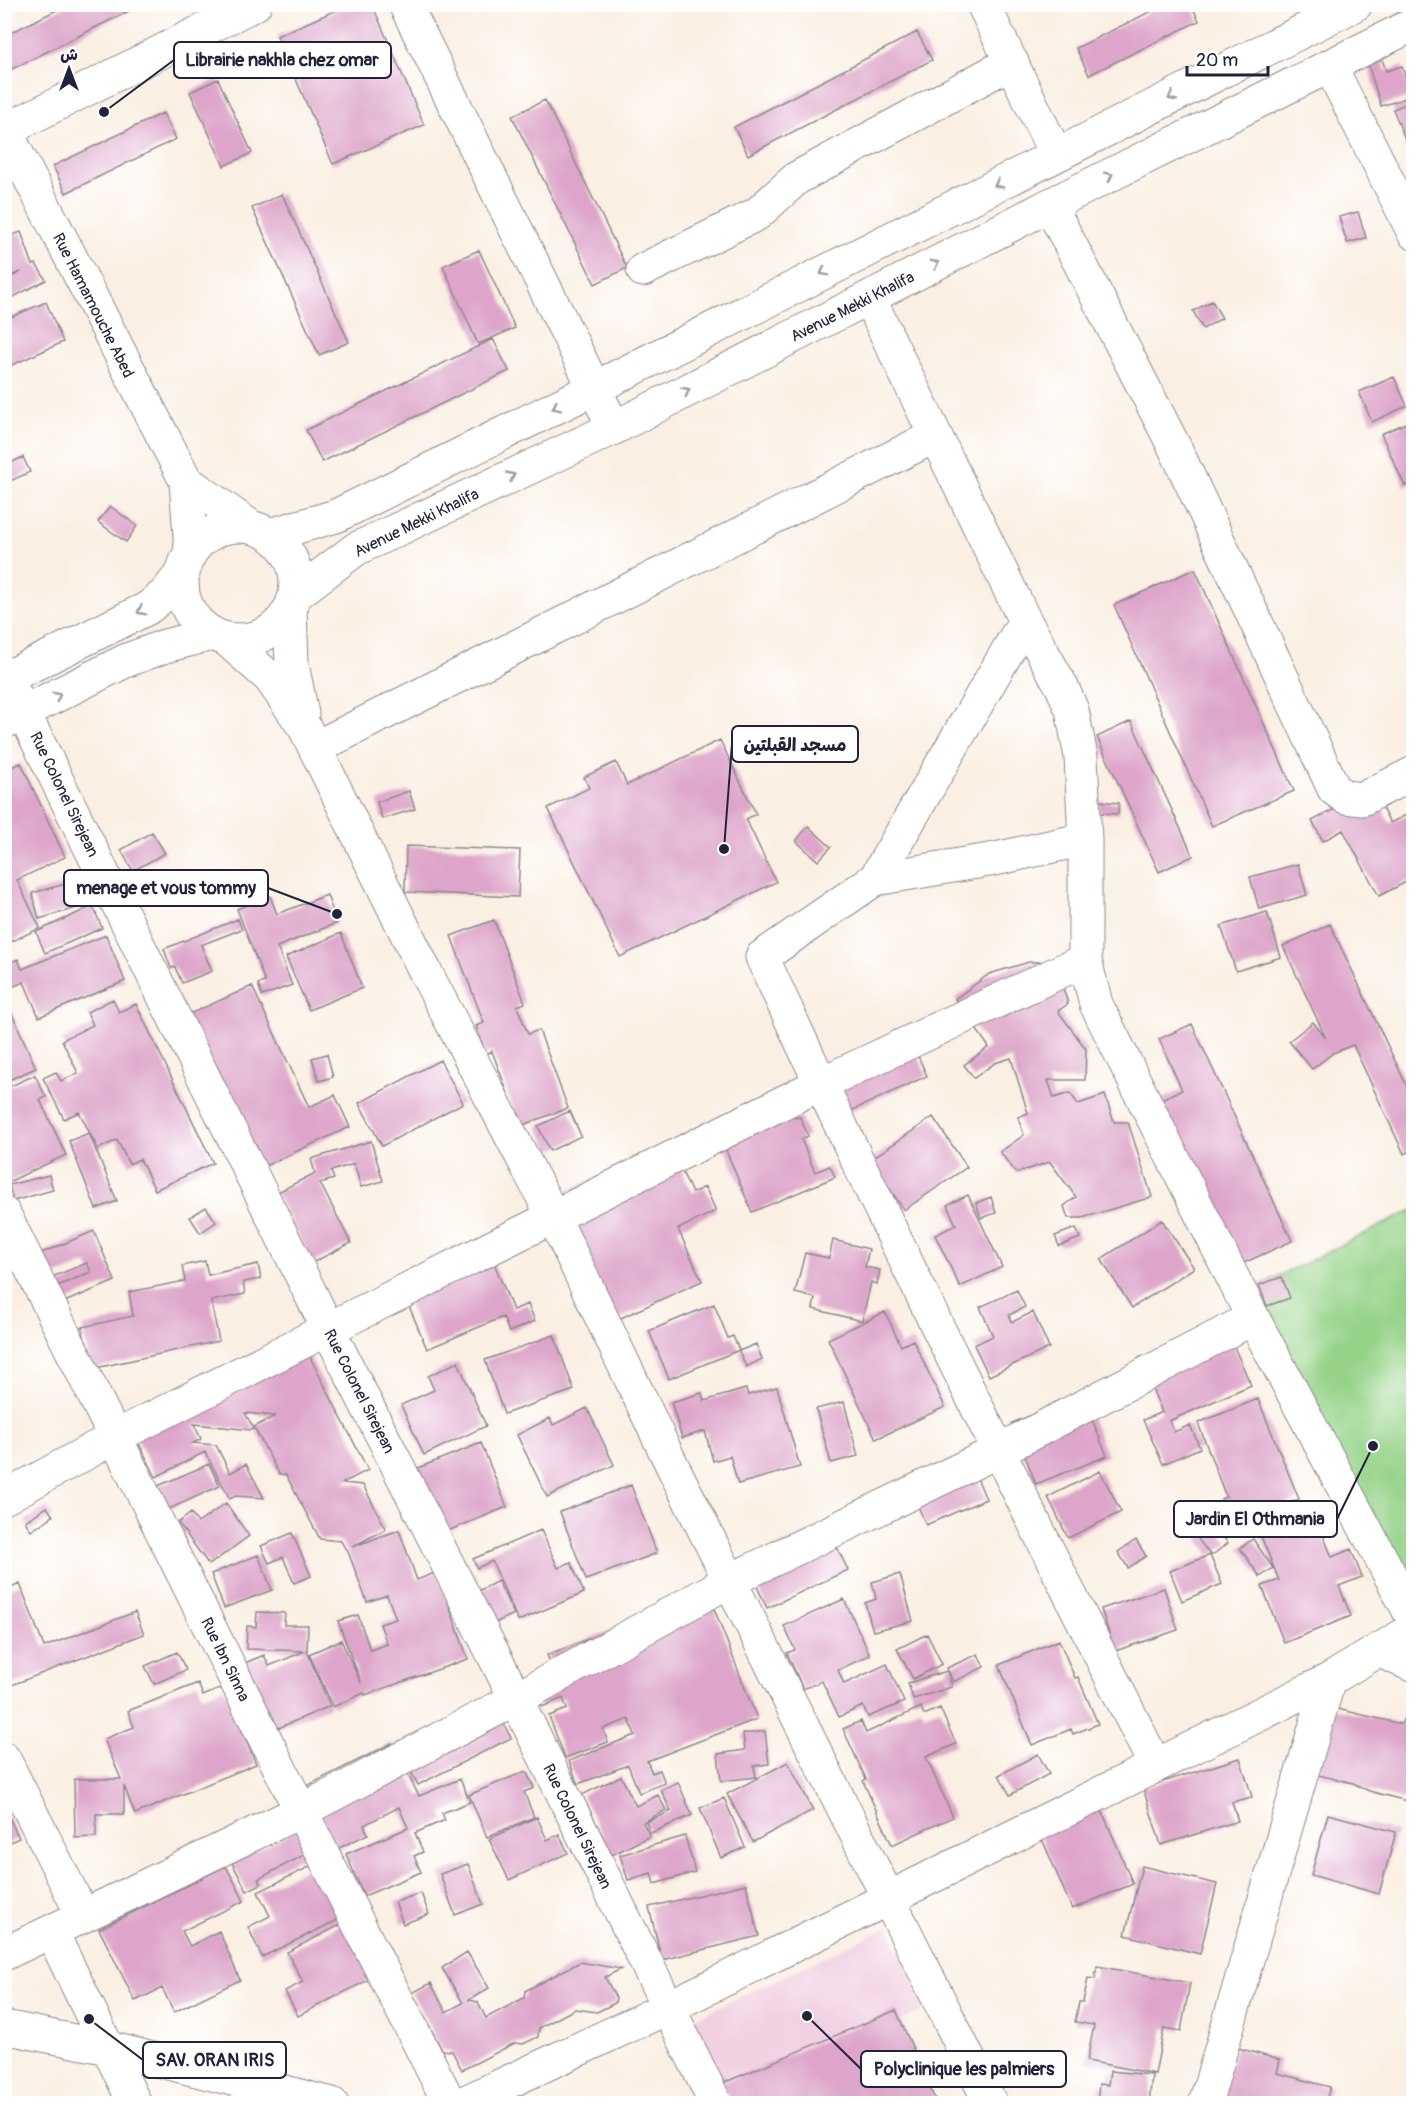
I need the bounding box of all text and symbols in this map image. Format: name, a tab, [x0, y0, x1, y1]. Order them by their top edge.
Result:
north arrow	[39, 39, 99, 99]
scale bar	[1187, 39, 1268, 77]
callout: Librairie nakhla chez omar	[174, 42, 391, 78]
text: ش	[60, 45, 78, 65]
text: Librairie nakhla chez omar	[185, 49, 379, 72]
text: 20 m	[1196, 49, 1238, 72]
one-way arrow	[1167, 89, 1178, 101]
one-way arrow	[1102, 172, 1113, 183]
one-way arrow	[993, 177, 1004, 188]
street label: Rue Hamamouche Abed	[48, 230, 138, 381]
one-way arrow	[928, 260, 939, 271]
one-way arrow	[819, 265, 830, 276]
street label: Avenue Mekki Khalifa	[787, 267, 918, 347]
one-way arrow	[680, 387, 690, 398]
one-way arrow	[551, 400, 562, 412]
one-way arrow	[504, 472, 515, 484]
street label: Avenue Mekki Khalifa	[351, 484, 482, 562]
one-way arrow	[136, 604, 147, 616]
one-way arrow	[51, 691, 62, 703]
callout: مسجد القبلتين	[732, 726, 858, 762]
street label: Rue Colonel Sirejean	[25, 729, 103, 860]
text: مسجد القبلتين	[744, 734, 846, 757]
callout: menage et vous tommy	[64, 870, 268, 906]
text: menage et vous tommy	[76, 877, 256, 900]
street label: Rue Colonel Sirejean	[319, 1326, 399, 1457]
callout: Jardin El Othmania	[1174, 1501, 1337, 1537]
text: Jardin El Othmania	[1185, 1508, 1325, 1531]
street label: Rue Ibn Sinna	[196, 1614, 254, 1705]
street label: Rue Colonel Sirejean	[538, 1761, 616, 1892]
callout: SAV. ORAN IRIS	[143, 2042, 286, 2078]
text: SAV. ORAN IRIS	[156, 2049, 274, 2072]
callout: Polyclinique les palmiers	[861, 2051, 1066, 2087]
text: Polyclinique les palmiers	[874, 2058, 1055, 2081]

